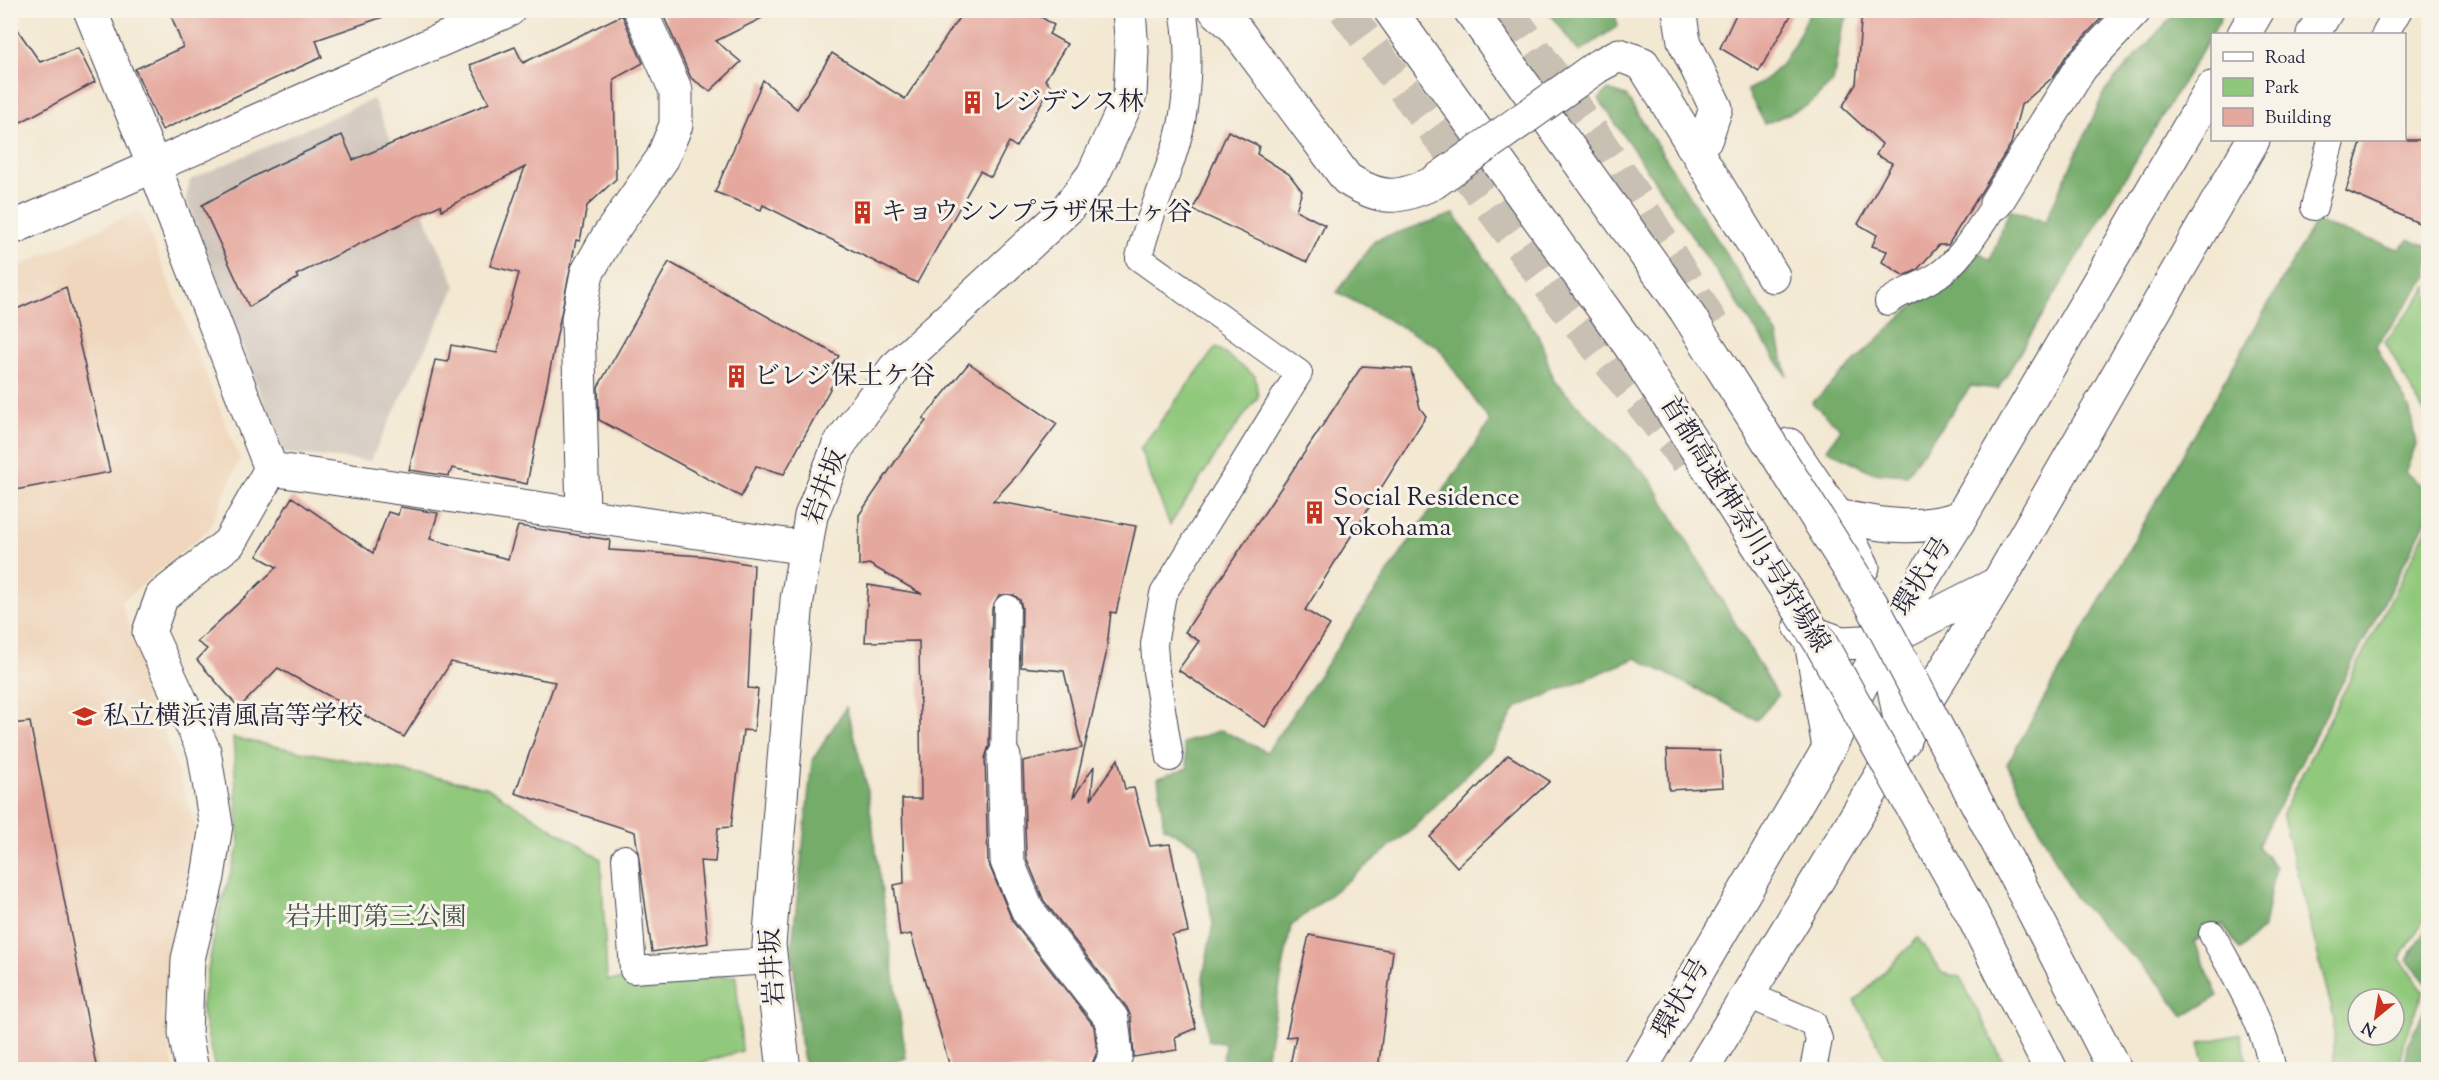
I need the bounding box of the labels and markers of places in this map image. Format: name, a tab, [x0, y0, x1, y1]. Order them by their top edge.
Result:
place label: レジデンス林	[990, 85, 1144, 122]
building icon: レジデンス林	[959, 90, 985, 116]
place label: キョウシンプラザ保土ヶ谷	[881, 195, 1192, 232]
building icon: キョウシンプラザ保土ヶ谷	[850, 200, 876, 226]
place label: ビレジ保土ケ谷	[754, 359, 935, 396]
building icon: ビレジ保土ケ谷	[723, 364, 749, 390]
place label: Social Residence Yokohama	[1333, 480, 1520, 547]
building icon: Social Residence Yokohama	[1302, 500, 1328, 526]
place label: 私立横浜清風高等学校	[103, 699, 363, 736]
school or university icon: 私立横浜清風高等学校	[72, 704, 98, 730]

